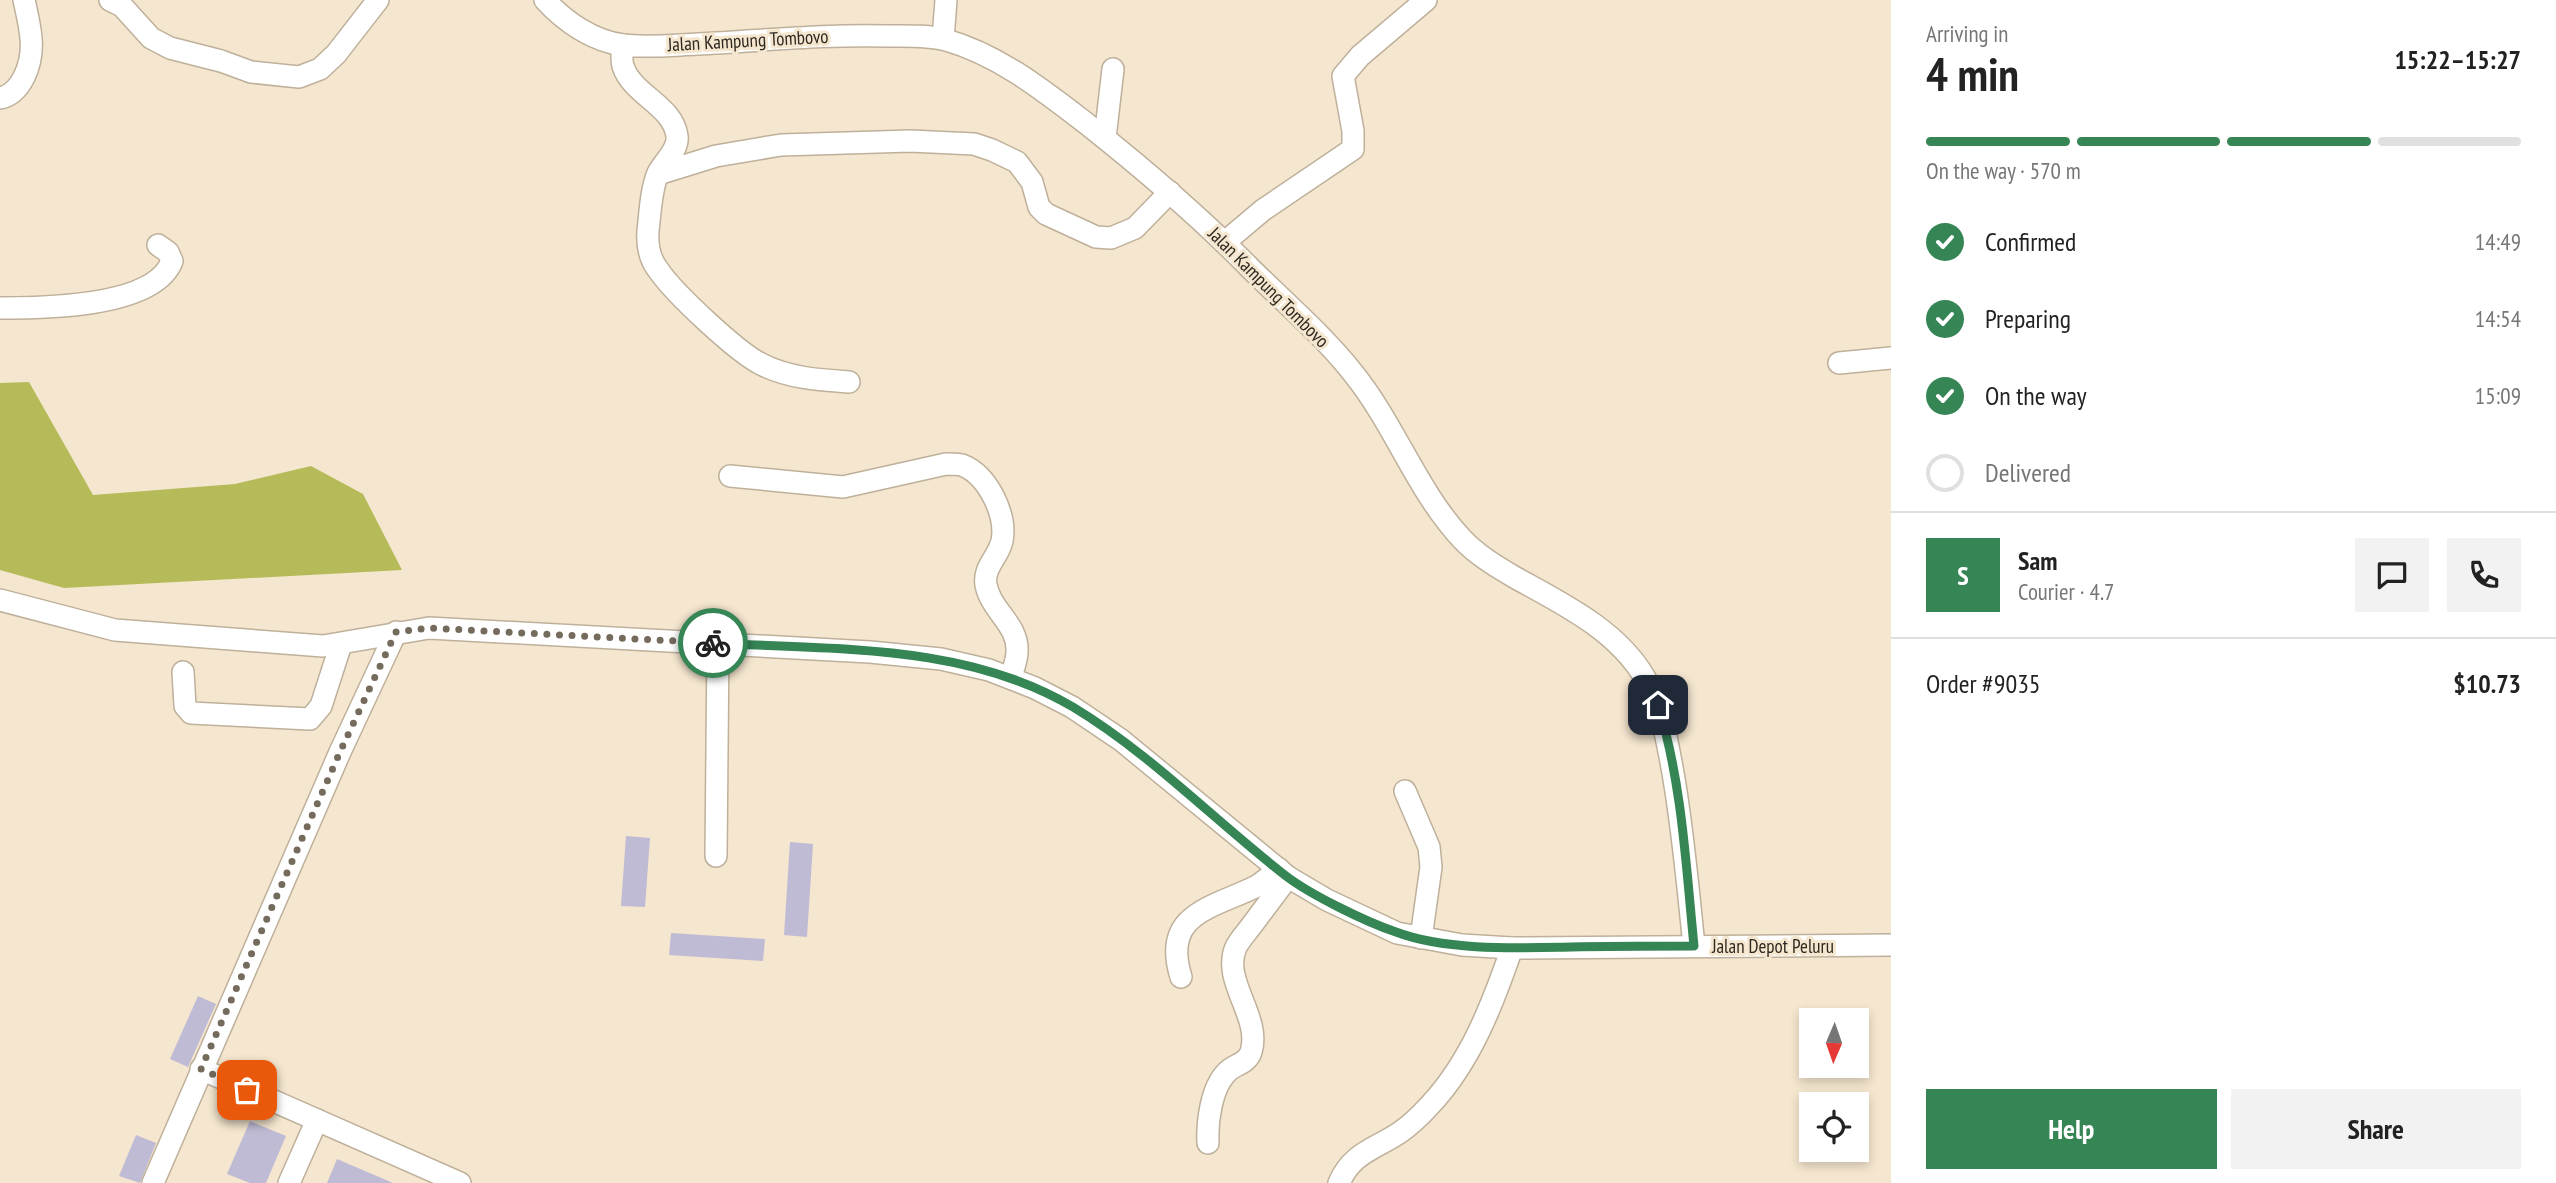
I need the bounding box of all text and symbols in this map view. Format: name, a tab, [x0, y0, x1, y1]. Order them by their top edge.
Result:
text: Arriving in	[1926, 19, 2008, 48]
street label: Jalan Kampung Tombovo	[666, 24, 829, 56]
text: 15:22–15:27	[2394, 43, 2521, 76]
text: 4 min	[1926, 44, 2019, 104]
text: On the way · 570 m	[1926, 156, 2081, 185]
street label: Jalan Kampung Tombovo	[1203, 221, 1334, 352]
icon: check	[1926, 223, 1964, 261]
text: Confirmed	[1985, 225, 2076, 258]
text: 14:49	[2475, 227, 2521, 256]
icon: check	[1926, 300, 1964, 338]
text: Preparing	[1985, 302, 2071, 335]
text: 14:54	[2475, 304, 2521, 333]
icon: check	[1926, 377, 1964, 415]
text: On the way	[1985, 379, 2087, 412]
text: 15:09	[2475, 381, 2521, 410]
text: Delivered	[1985, 456, 2071, 489]
button: chat	[2355, 538, 2429, 612]
button: phone	[2447, 538, 2521, 612]
text: Sam	[2018, 544, 2057, 577]
text: S	[1957, 559, 1969, 592]
text: Courier · 4.7	[2018, 577, 2114, 606]
courier	[678, 608, 748, 678]
icon: bike	[694, 624, 732, 662]
text: Order #9035	[1926, 667, 2041, 700]
text: $10.73	[2453, 667, 2521, 700]
pin	[1628, 675, 1688, 735]
icon: home	[1639, 686, 1677, 724]
street label: Jalan Depot Peluru	[1711, 934, 1834, 958]
north arrow	[1799, 1008, 1869, 1078]
map controls	[1799, 1008, 1869, 1162]
pin	[217, 1060, 277, 1120]
icon: bag	[228, 1071, 266, 1109]
button: Help	[1926, 1089, 2217, 1169]
button: Share	[2231, 1089, 2521, 1169]
button: locate	[1799, 1092, 1869, 1162]

